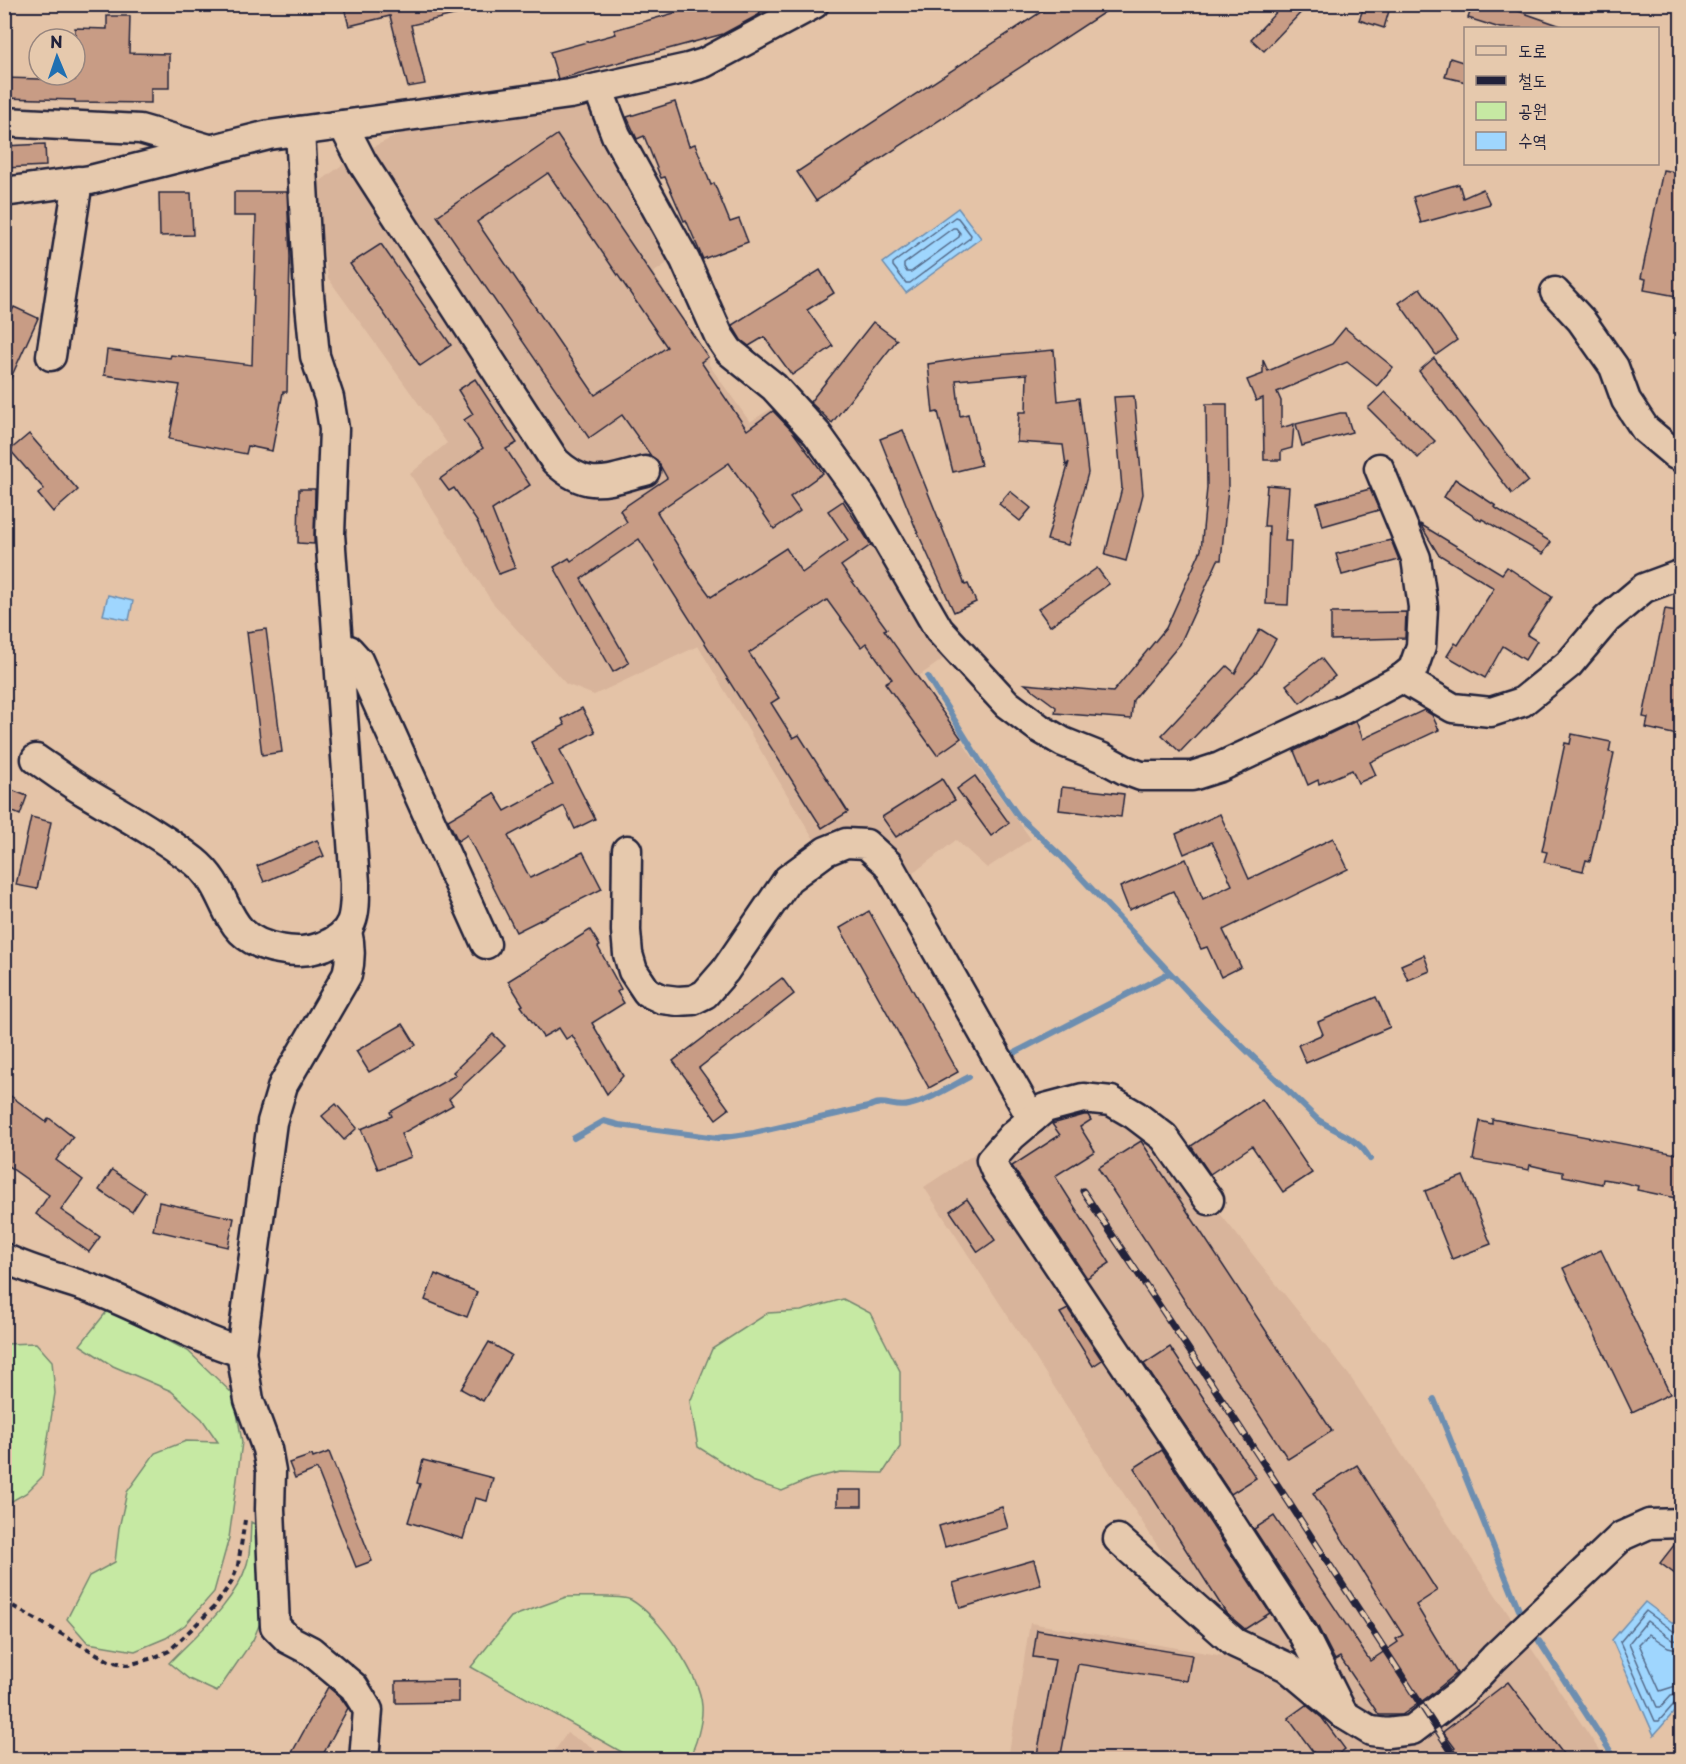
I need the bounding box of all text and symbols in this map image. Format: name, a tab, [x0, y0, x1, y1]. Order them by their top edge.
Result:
north arrow	[27, 27, 87, 87]
legend	[1464, 27, 1659, 165]
text: N	[50, 29, 63, 53]
text: 도로	[1518, 36, 1547, 63]
text: 철도	[1518, 66, 1547, 93]
text: 공원	[1518, 96, 1547, 123]
text: 수역	[1518, 126, 1547, 153]

